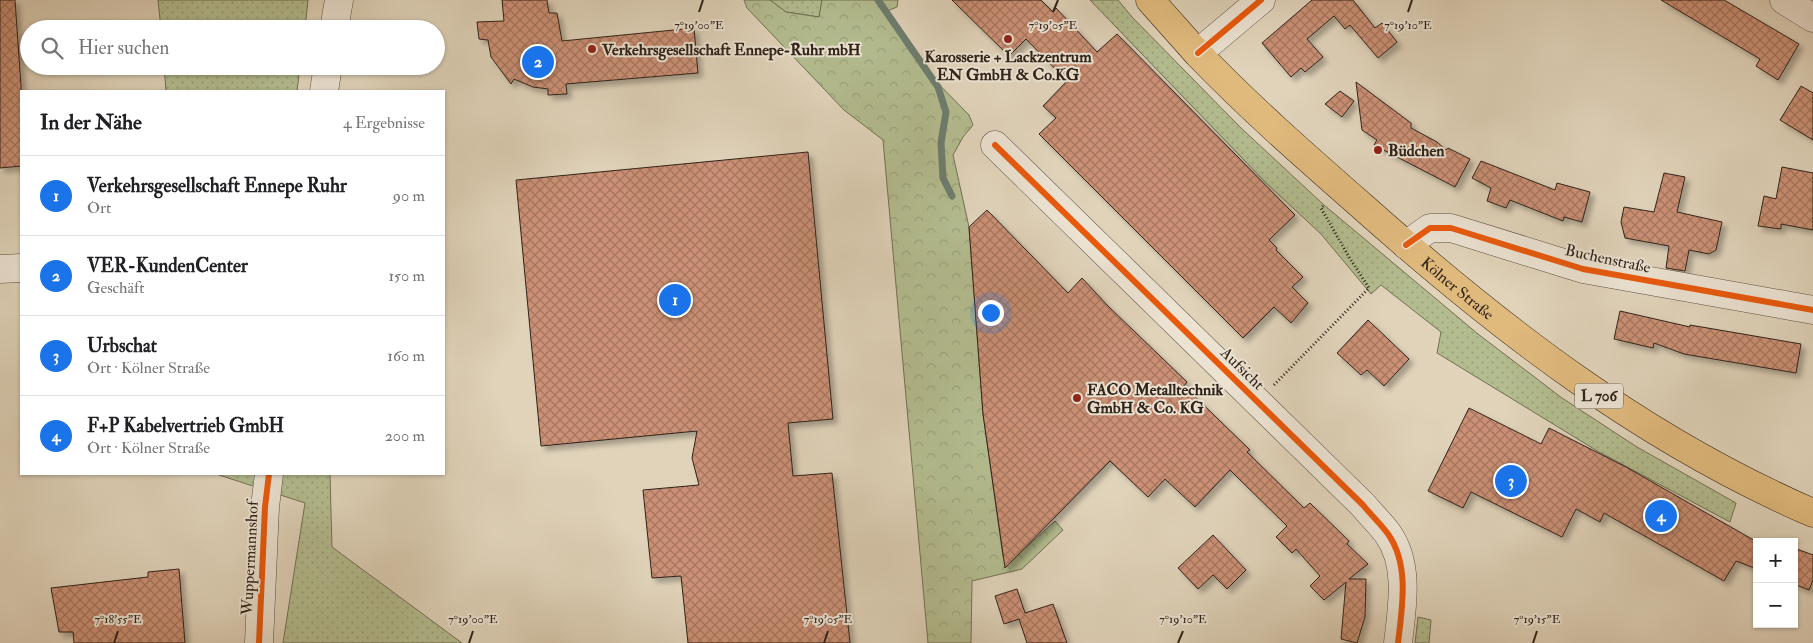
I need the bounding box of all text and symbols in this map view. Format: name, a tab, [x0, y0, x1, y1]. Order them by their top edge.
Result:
text: 7°19'00"E	[674, 18, 724, 33]
text: 7°19'05"E	[1029, 18, 1078, 33]
text: 7°19'10"E	[1384, 18, 1432, 33]
search box	[20, 20, 445, 75]
marker: Karosserie + Lackzentrum EN GmbH & Co.KG	[1002, 33, 1014, 45]
icon: search	[38, 34, 66, 62]
text: Hier suchen	[78, 36, 169, 60]
place label: Verkehrsgesellschaft Ennepe-Ruhr mbH	[601, 40, 861, 61]
pin: 2	[522, 43, 554, 81]
marker: Verkehrsgesellschaft Ennepe-Ruhr mbH	[586, 43, 598, 55]
place label: Karosserie + Lackzentrum EN GmbH & Co.KG	[924, 47, 1092, 85]
text: In der Nähe	[40, 109, 142, 136]
text: 4 Ergebnisse	[343, 113, 425, 133]
place label: Büdchen	[1388, 141, 1445, 161]
marker: Büdchen	[1372, 144, 1384, 156]
text: Verkehrsgesellschaft Ennepe Ruhr	[87, 174, 347, 198]
text: 1	[53, 186, 59, 206]
text: 90 m	[393, 186, 425, 206]
text: Ort	[87, 198, 111, 218]
street label: Buchenstraße	[1563, 240, 1653, 278]
street label: Kölner Straße	[1416, 253, 1498, 325]
text: VER-KundenCenter	[87, 254, 248, 278]
text: 2	[52, 266, 60, 286]
text: 150 m	[388, 266, 425, 286]
text: Geschäft	[87, 278, 144, 298]
pin: 1	[659, 281, 691, 319]
your location	[978, 300, 1004, 326]
text: Urbschat	[87, 334, 157, 358]
street label: Aufsicht	[1216, 342, 1268, 394]
text: 3	[53, 346, 59, 366]
text: 160 m	[387, 346, 425, 366]
text: Ort · Kölner Straße	[87, 358, 210, 378]
place label: FACO Metalltechnik GmbH & Co. KG	[1087, 380, 1224, 418]
road number: L 706	[1575, 384, 1623, 408]
marker: FACO Metalltechnik GmbH & Co. KG	[1071, 392, 1083, 404]
text: F+P Kabelvertrieb GmbH	[87, 414, 284, 438]
text: 4	[52, 426, 60, 446]
text: 200 m	[385, 426, 425, 446]
text: Ort · Kölner Straße	[87, 438, 210, 458]
pin: 3	[1495, 462, 1527, 500]
pin: 4	[1645, 497, 1677, 535]
street label: Wuppermannshof	[237, 498, 264, 617]
map controls	[1753, 538, 1798, 628]
button: +	[1753, 538, 1798, 583]
button: −	[1753, 583, 1798, 628]
text: 7°18'55"E	[94, 612, 142, 627]
text: 7°19'00"E	[448, 612, 498, 627]
text: 7°19'05"E	[804, 612, 853, 627]
text: 7°19'10"E	[1159, 612, 1207, 627]
text: 7°19'15"E	[1514, 612, 1561, 627]

